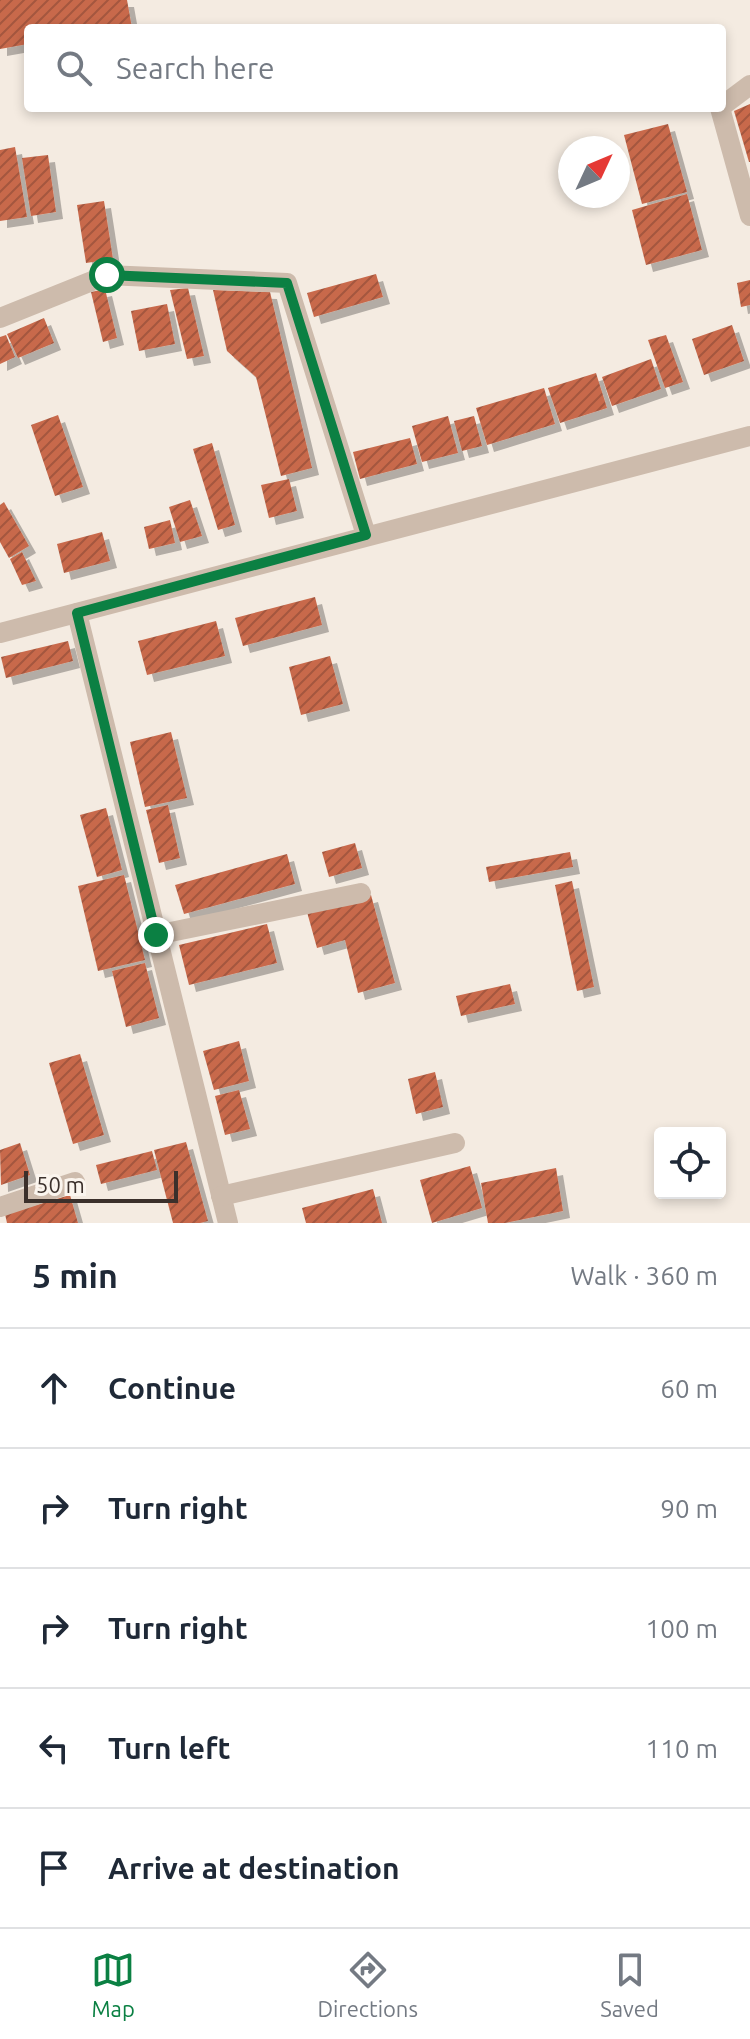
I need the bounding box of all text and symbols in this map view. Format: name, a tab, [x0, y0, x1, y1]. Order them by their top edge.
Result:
search box	[24, 24, 726, 112]
icon: search	[52, 46, 96, 90]
text: Search here	[116, 51, 275, 85]
north arrow	[558, 136, 630, 208]
route start	[89, 257, 125, 293]
route end	[138, 917, 174, 953]
map controls	[654, 1127, 726, 1199]
button: locate	[654, 1127, 726, 1199]
scale bar	[24, 1167, 178, 1203]
text: 50 m	[36, 1172, 85, 1197]
text: 5 min	[32, 1256, 118, 1294]
text: Walk · 360 m	[570, 1261, 718, 1290]
icon: ahead	[32, 1366, 76, 1410]
text: Continue	[108, 1371, 236, 1405]
text: 60 m	[660, 1374, 718, 1403]
icon: right	[32, 1486, 76, 1530]
text: Turn right	[108, 1491, 248, 1525]
text: 90 m	[660, 1494, 718, 1523]
icon: right	[32, 1606, 76, 1650]
text: Turn right	[108, 1611, 248, 1645]
text: 100 m	[646, 1614, 718, 1643]
icon: left	[32, 1726, 76, 1770]
text: Turn left	[108, 1731, 230, 1765]
text: 110 m	[646, 1734, 718, 1763]
icon: arrive	[32, 1846, 76, 1890]
text: Arrive at destination	[108, 1851, 400, 1885]
tab: Map	[91, 1948, 135, 2021]
tab: Directions	[317, 1948, 418, 2021]
tab: Saved	[600, 1948, 659, 2021]

